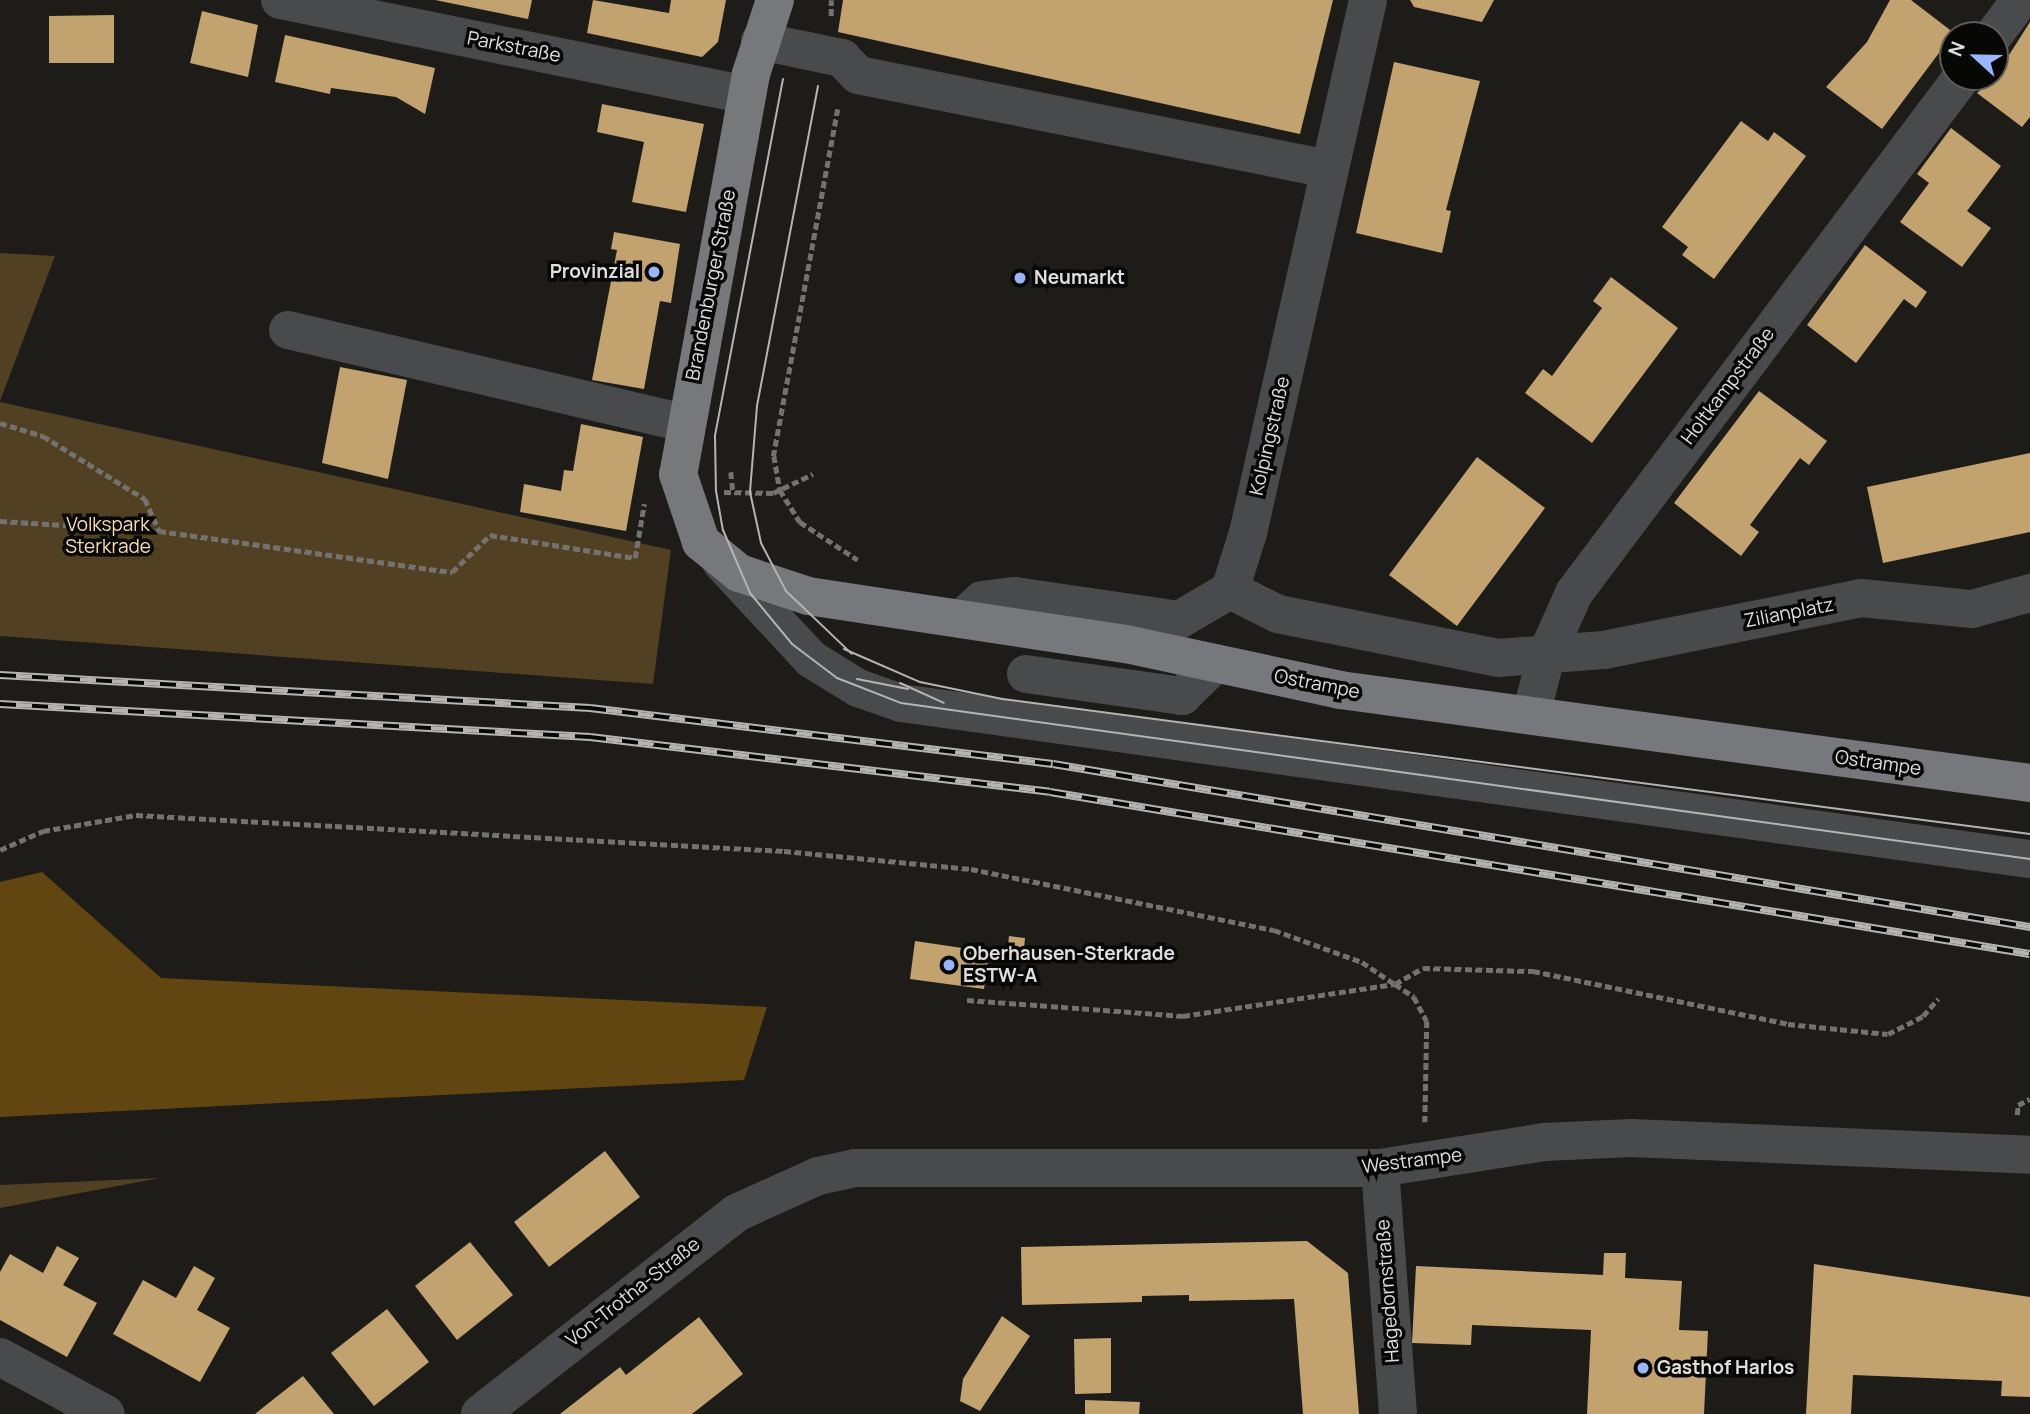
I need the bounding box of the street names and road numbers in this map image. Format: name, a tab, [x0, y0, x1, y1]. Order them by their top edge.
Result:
street label: Parkstraße	[465, 27, 563, 67]
street label: Brandenburger Straße	[681, 188, 741, 382]
street label: Holtkampstraße	[1677, 323, 1779, 449]
street label: Kolpingstraße	[1245, 374, 1295, 498]
street label: Zilianplatz	[1742, 593, 1836, 633]
street label: Ostrampe	[1272, 665, 1362, 703]
street label: Ostrampe	[1833, 746, 1923, 780]
street label: Westrampe	[1361, 1144, 1463, 1178]
street label: Hagedornstraße	[1372, 1219, 1404, 1363]
street label: Von-Trotha-Straße	[561, 1233, 705, 1351]

